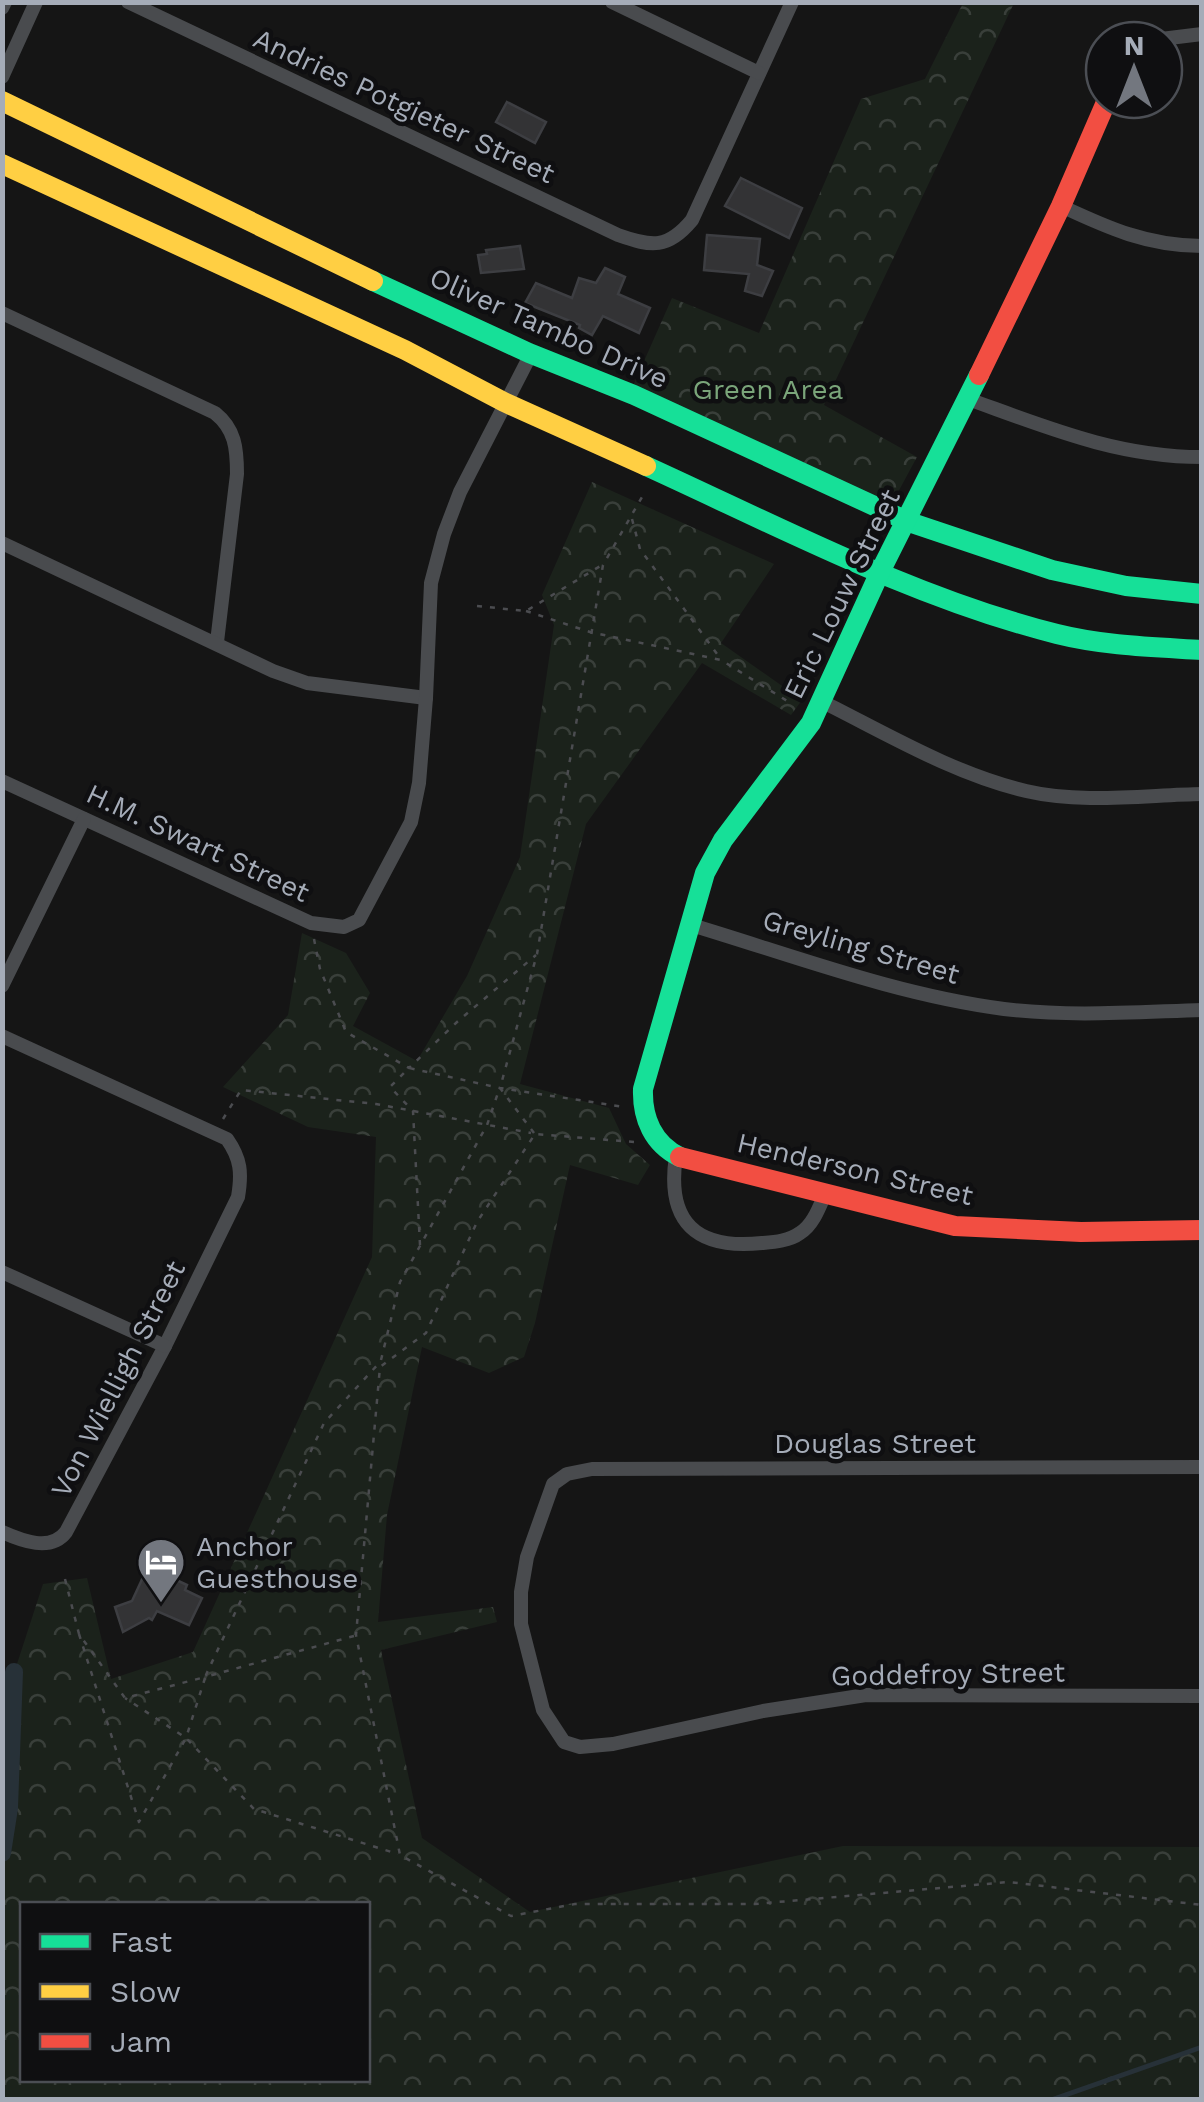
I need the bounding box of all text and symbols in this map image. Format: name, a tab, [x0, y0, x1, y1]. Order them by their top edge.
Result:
north arrow	[1084, 20, 1184, 120]
street label: Andries Potgieter Street	[248, 22, 560, 190]
text: N	[1124, 29, 1144, 62]
street label: Oliver Tambo Drive	[425, 261, 673, 395]
park label: Green Area	[693, 373, 844, 406]
street label: Eric Louw Street	[777, 484, 907, 704]
street label: H.M. Swart Street	[81, 777, 315, 909]
street label: Greyling Street	[759, 903, 963, 991]
street label: Henderson Street	[734, 1126, 976, 1212]
street label: Von Wielligh Street	[44, 1255, 192, 1503]
street label: Douglas Street	[774, 1427, 976, 1460]
place label: Anchor Guesthouse	[196, 1530, 359, 1595]
hotel icon: Anchor Guesthouse	[135, 1536, 187, 1604]
street label: Goddefroy Street	[831, 1655, 1066, 1693]
legend	[20, 1902, 370, 2082]
text: Fast	[110, 1924, 173, 1959]
text: Slow	[110, 1974, 181, 2009]
text: Jam	[110, 2024, 172, 2059]

